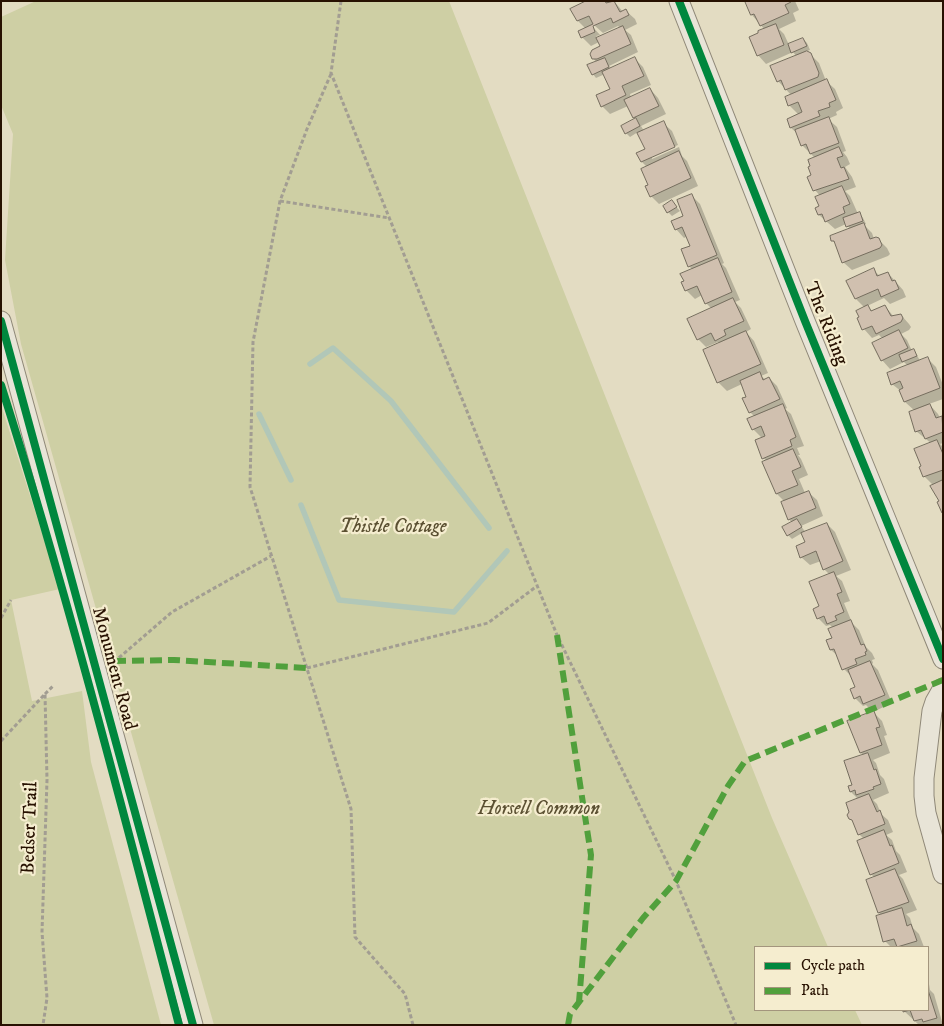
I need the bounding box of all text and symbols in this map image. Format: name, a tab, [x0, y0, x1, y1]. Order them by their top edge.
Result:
street label: The Riding	[798, 279, 852, 369]
park label: Thistle Cottage	[340, 517, 446, 539]
street label: Monument Road	[86, 605, 140, 733]
street label: Bedser Trail	[18, 781, 44, 875]
park label: Horsell Common	[478, 799, 600, 821]
legend	[754, 946, 929, 1011]
text: Cycle path	[801, 956, 865, 975]
text: Path	[801, 981, 829, 1000]

